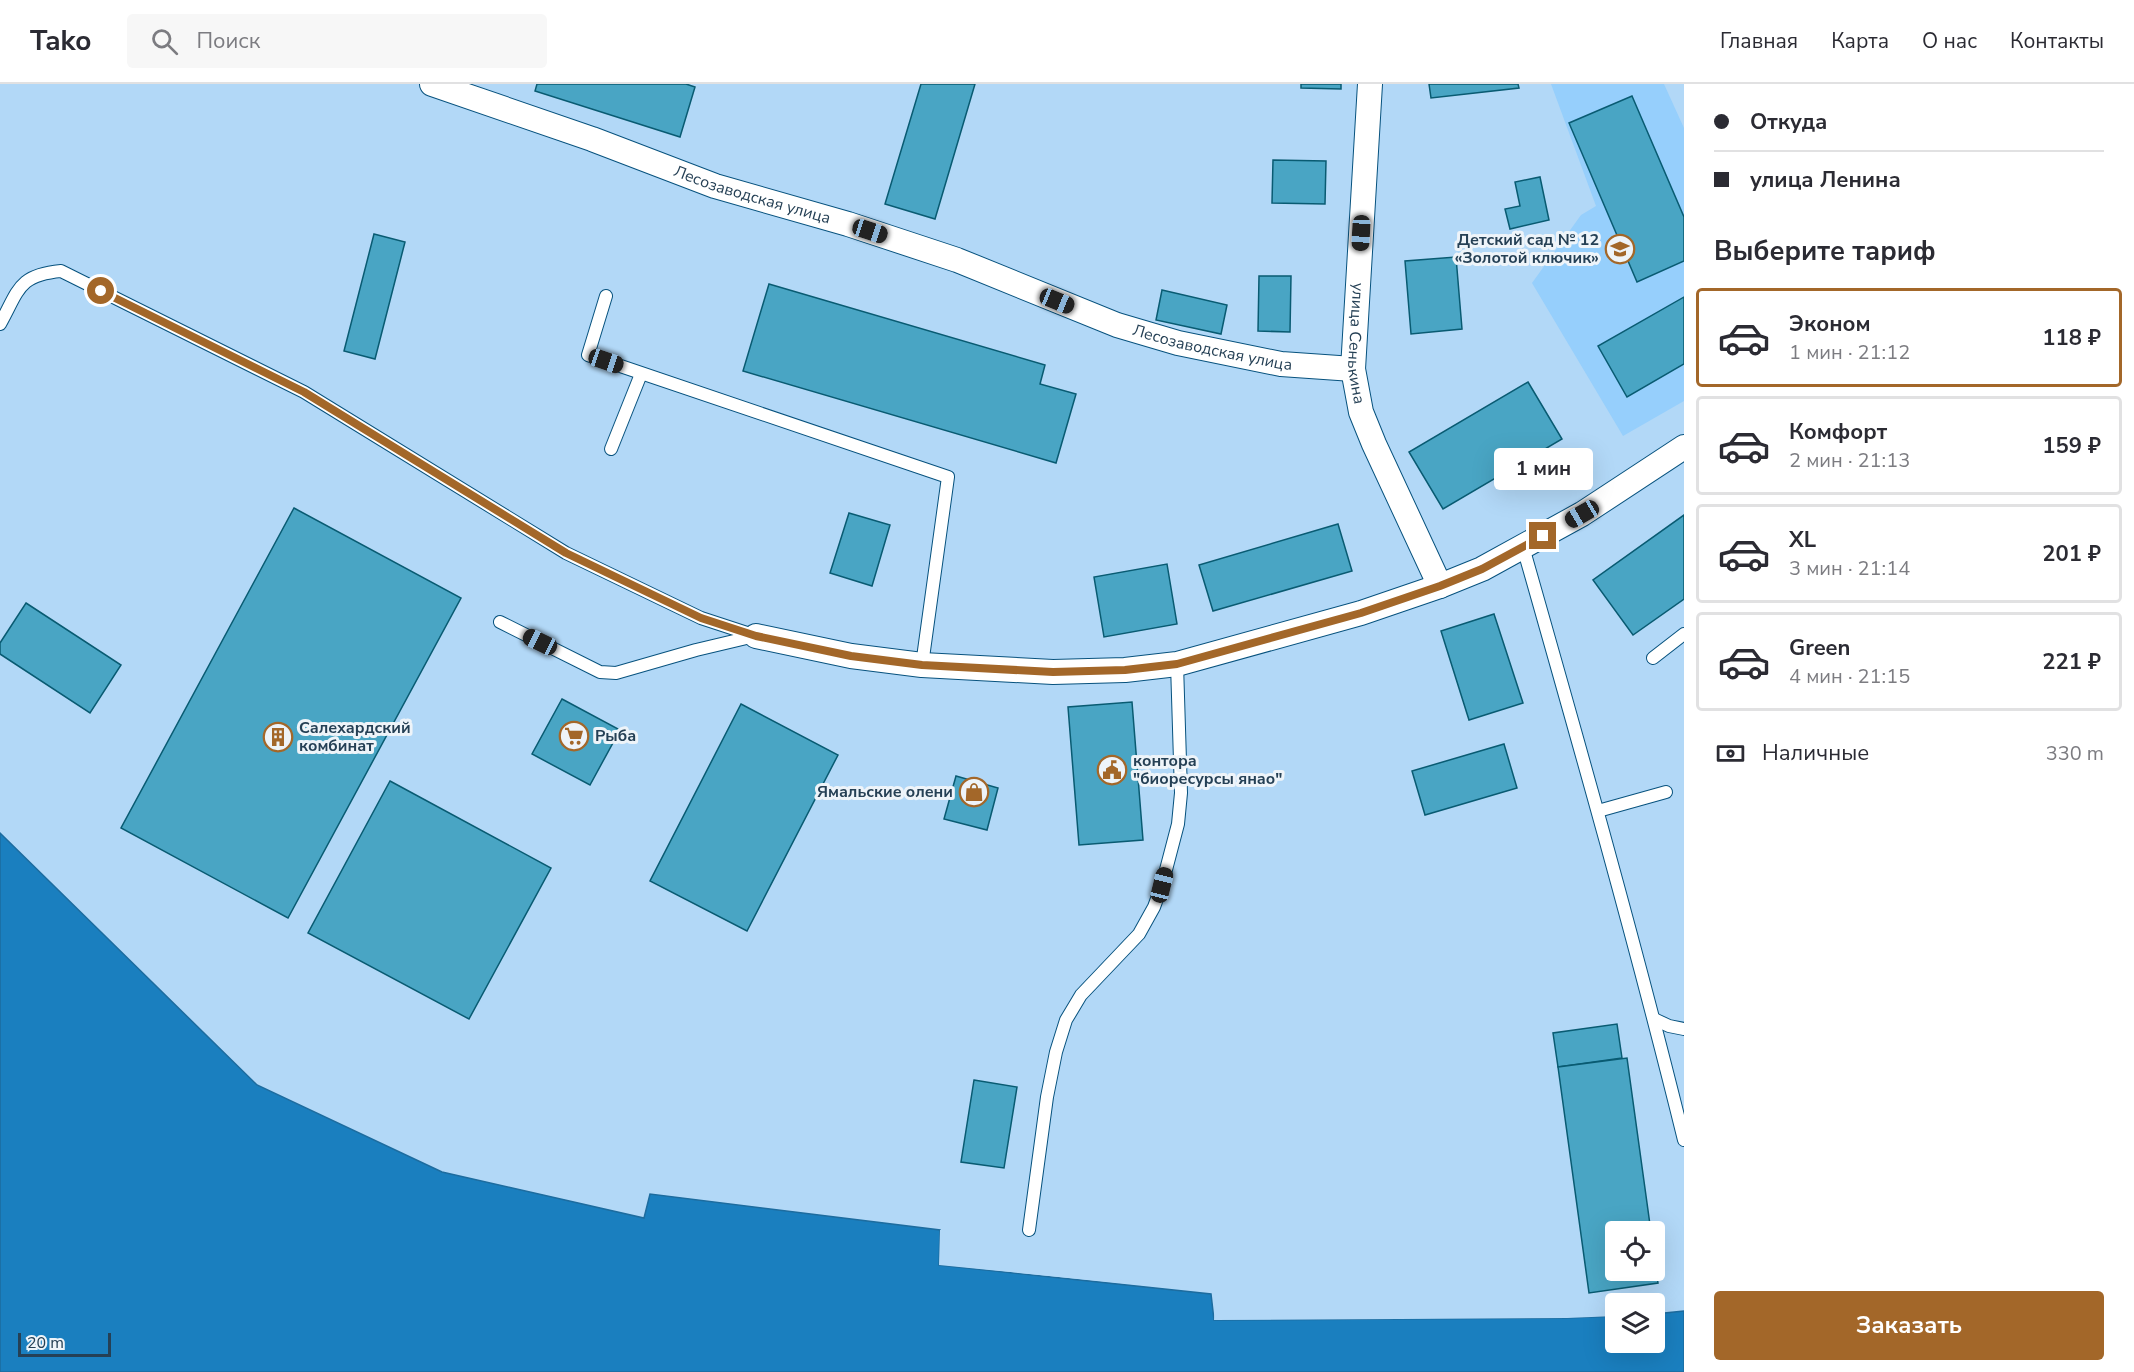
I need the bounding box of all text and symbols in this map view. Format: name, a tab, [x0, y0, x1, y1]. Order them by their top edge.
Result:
search box	[127, 14, 547, 68]
text: Tako	[30, 22, 91, 60]
icon: search	[148, 25, 181, 58]
text: Поиск	[196, 26, 260, 56]
text: Главная	[1720, 27, 1798, 55]
text: Карта	[1831, 27, 1889, 55]
text: О нас	[1922, 27, 1977, 55]
text: Контакты	[2010, 27, 2104, 55]
text: Откуда	[1750, 107, 1827, 137]
street label: Лесозаводская улица	[671, 160, 833, 229]
text: улица Ленина	[1750, 165, 1901, 195]
car	[1351, 215, 1371, 251]
car	[850, 217, 890, 245]
place label: Детский сад № 12 «Золотой ключик»	[1455, 229, 1599, 269]
school or university icon: Детский сад № 12 «Золотой ключик»	[1604, 233, 1636, 265]
text: Выберите тариф	[1714, 233, 1936, 270]
route start	[87, 277, 114, 304]
street label: улица Сенькина	[1342, 282, 1370, 406]
car	[1037, 286, 1077, 316]
text: Эконом	[1789, 309, 1871, 339]
icon: car	[1717, 311, 1771, 365]
street label: Лесозаводская улица	[1130, 319, 1293, 376]
text: 118 ₽	[2042, 323, 2101, 353]
text: 1 мин · 21:12	[1789, 339, 1910, 366]
car	[586, 347, 626, 375]
text: Комфорт	[1789, 417, 1887, 447]
icon: car	[1717, 419, 1771, 473]
text: 159 ₽	[2042, 431, 2101, 461]
text: 2 мин · 21:13	[1789, 447, 1910, 474]
callout: 1 мин	[1494, 449, 1592, 491]
text: 1 мин	[1516, 455, 1571, 482]
car	[1562, 497, 1602, 531]
route end	[1529, 522, 1556, 549]
text: XL	[1789, 525, 1816, 555]
icon: car	[1717, 527, 1771, 581]
text: 201 ₽	[2042, 539, 2101, 569]
text: 3 мин · 21:14	[1789, 555, 1910, 582]
car	[520, 626, 560, 658]
text: Green	[1789, 633, 1850, 663]
icon: car	[1717, 635, 1771, 689]
text: 221 ₽	[2042, 647, 2101, 677]
text: 4 мин · 21:15	[1789, 663, 1910, 690]
place label: Салехардский комбинат	[299, 717, 411, 757]
supermarket icon: Рыба	[558, 720, 590, 752]
building icon: Салехардский комбинат	[262, 721, 294, 753]
place label: Рыба	[595, 725, 636, 747]
icon: cash	[1714, 737, 1747, 770]
text: Наличные	[1762, 738, 1869, 768]
text: 330 m	[2046, 740, 2104, 767]
place label: контора "биоресурсы янао"	[1133, 750, 1282, 790]
public building icon: контора "биоресурсы янао"	[1096, 754, 1128, 786]
shop icon: Ямальские олени	[958, 776, 990, 808]
place label: Ямальские олени	[817, 781, 953, 803]
car	[1149, 865, 1175, 905]
map controls	[1605, 1221, 1665, 1353]
button: locate	[1605, 1221, 1665, 1281]
button: Заказать	[1714, 1291, 2104, 1360]
button: layers	[1605, 1293, 1665, 1353]
scale bar	[18, 1330, 111, 1358]
text: 20 m	[27, 1332, 64, 1354]

